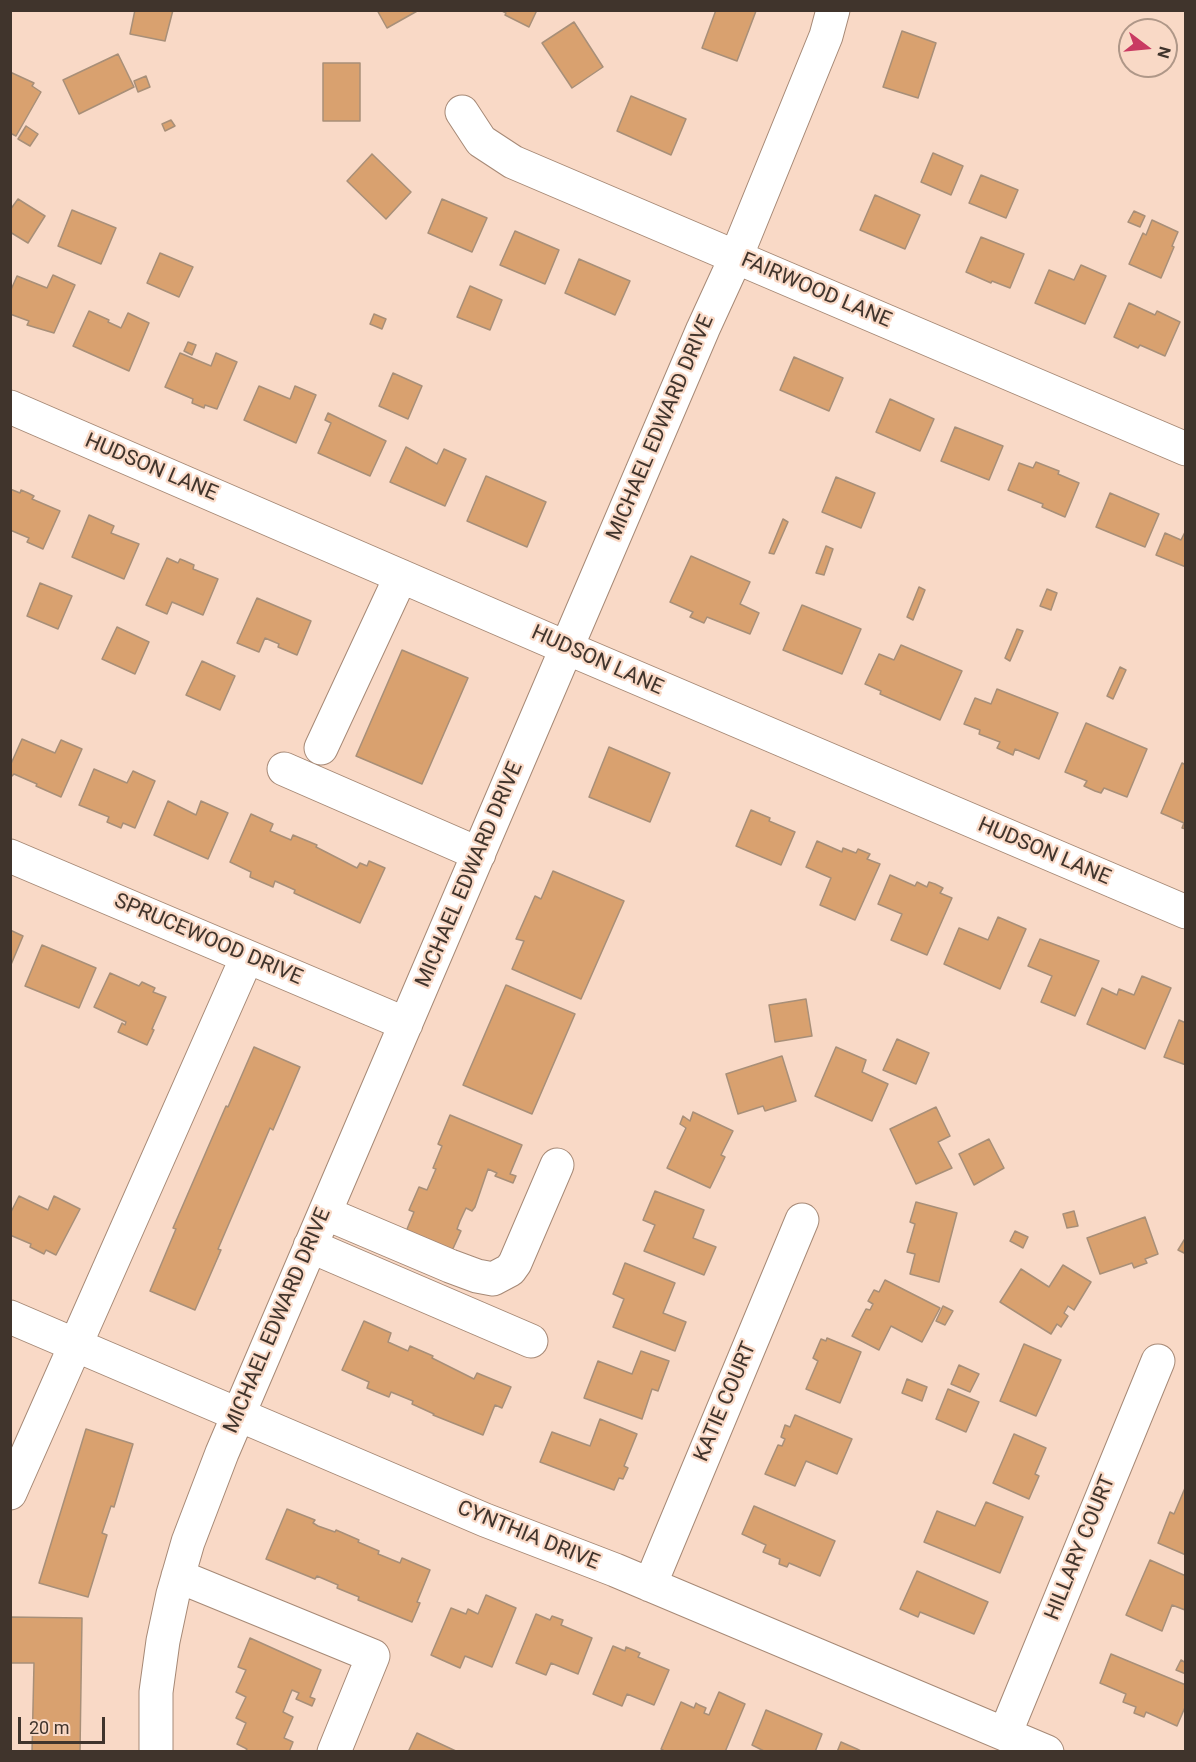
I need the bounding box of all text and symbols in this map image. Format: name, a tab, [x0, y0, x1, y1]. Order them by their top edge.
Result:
north arrow	[1118, 18, 1178, 78]
text: N	[1153, 44, 1175, 61]
street label: FAIRWOOD LANE	[737, 248, 895, 334]
street label: MICHAEL EDWARD DRIVE	[602, 312, 720, 544]
street label: HUDSON LANE	[81, 429, 221, 507]
street label: HUDSON LANE	[527, 621, 667, 701]
street label: MICHAEL EDWARD DRIVE	[411, 759, 529, 991]
street label: HUDSON LANE	[974, 813, 1114, 891]
street label: SPRUCEWOOD DRIVE	[110, 889, 306, 991]
street label: MICHAEL EDWARD DRIVE	[219, 1205, 337, 1437]
street label: KATIE COURT	[690, 1338, 762, 1466]
street label: HILLARY COURT	[1040, 1472, 1122, 1624]
street label: CYNTHIA DRIVE	[453, 1496, 603, 1576]
scale bar	[21, 1705, 108, 1743]
text: 20 m	[29, 1717, 69, 1738]

